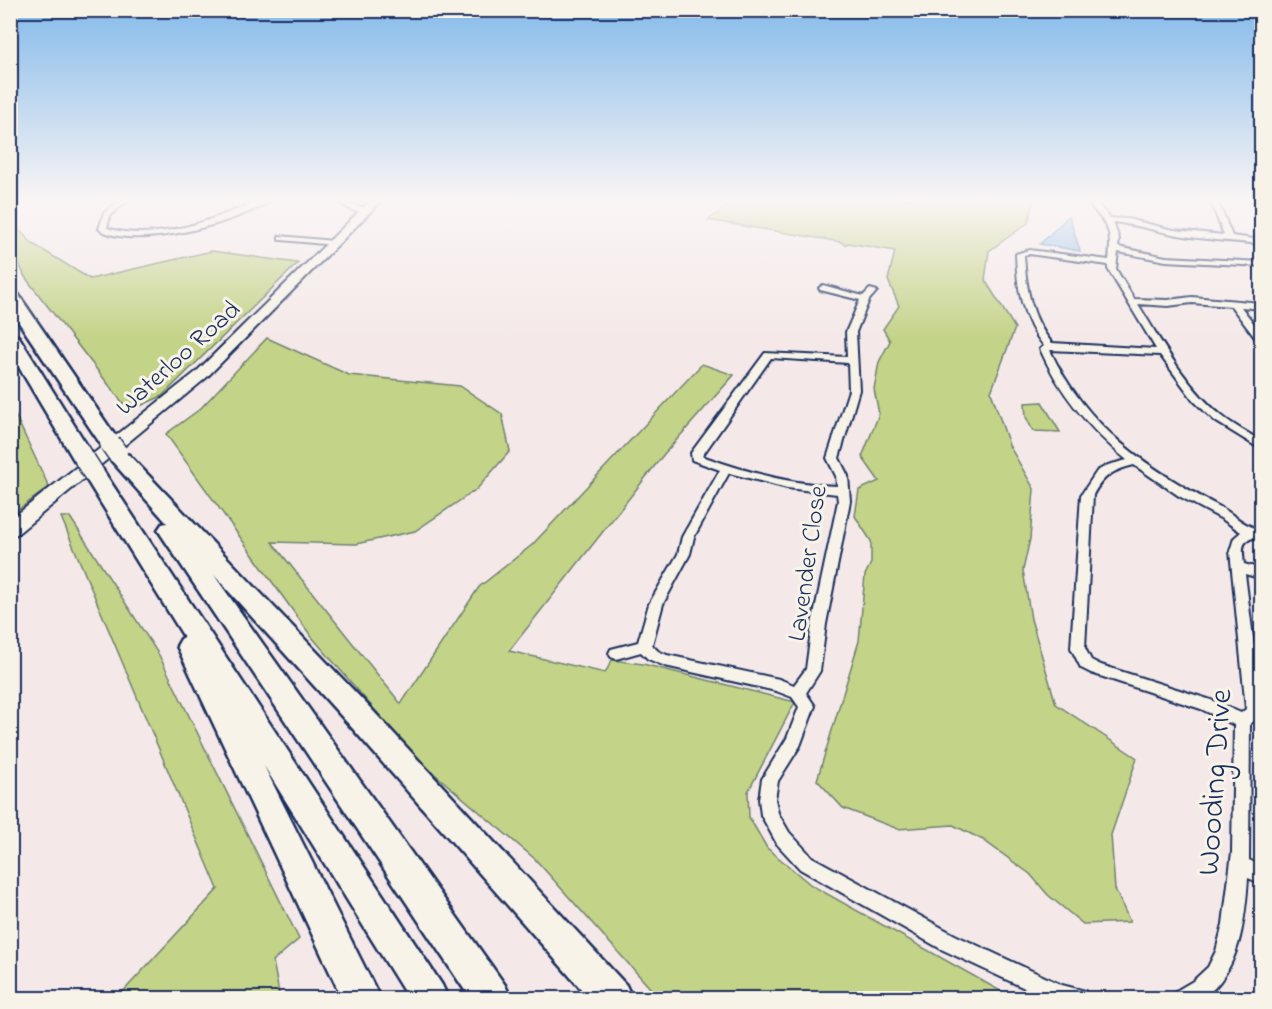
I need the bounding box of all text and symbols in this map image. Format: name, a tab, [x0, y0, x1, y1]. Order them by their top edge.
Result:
street label: Waterloo Road	[108, 292, 250, 426]
street label: Lavender Close	[779, 483, 839, 644]
street label: Wooding Drive	[1187, 687, 1246, 877]

